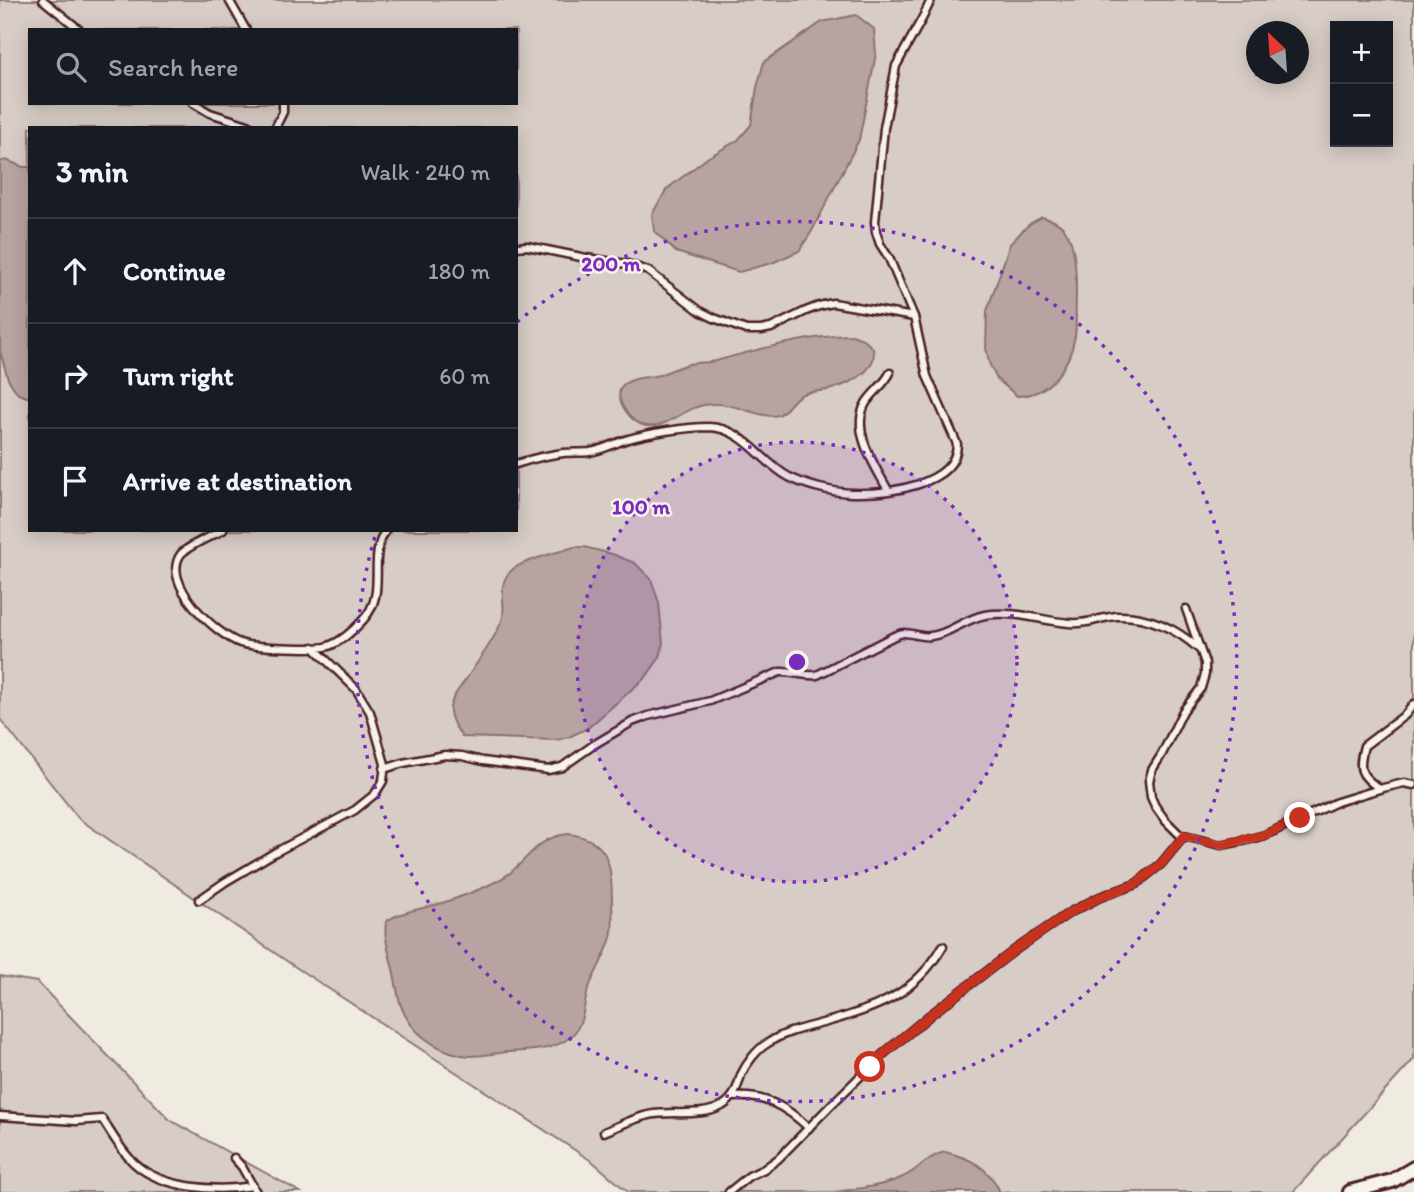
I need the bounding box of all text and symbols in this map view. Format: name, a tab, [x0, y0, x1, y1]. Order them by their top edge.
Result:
north arrow	[1246, 21, 1309, 84]
map controls	[1330, 21, 1393, 147]
button: +	[1330, 21, 1393, 84]
search box	[28, 28, 518, 105]
icon: search	[52, 48, 90, 86]
text: Search here	[108, 51, 238, 83]
button: −	[1330, 84, 1393, 147]
text: 3 min	[56, 153, 128, 190]
text: Walk · 240 m	[360, 158, 490, 186]
text: 200 m	[581, 251, 641, 276]
icon: ahead	[56, 252, 94, 290]
text: Continue	[123, 255, 226, 287]
text: 180 m	[428, 257, 490, 285]
icon: right	[56, 357, 94, 395]
text: Turn right	[123, 360, 234, 392]
text: 60 m	[439, 362, 490, 390]
icon: arrive	[56, 462, 94, 500]
text: Arrive at destination	[123, 465, 352, 497]
text: 100 m	[612, 494, 670, 519]
centre of rings	[785, 650, 809, 674]
route end	[1284, 802, 1315, 833]
route start	[854, 1051, 885, 1082]

